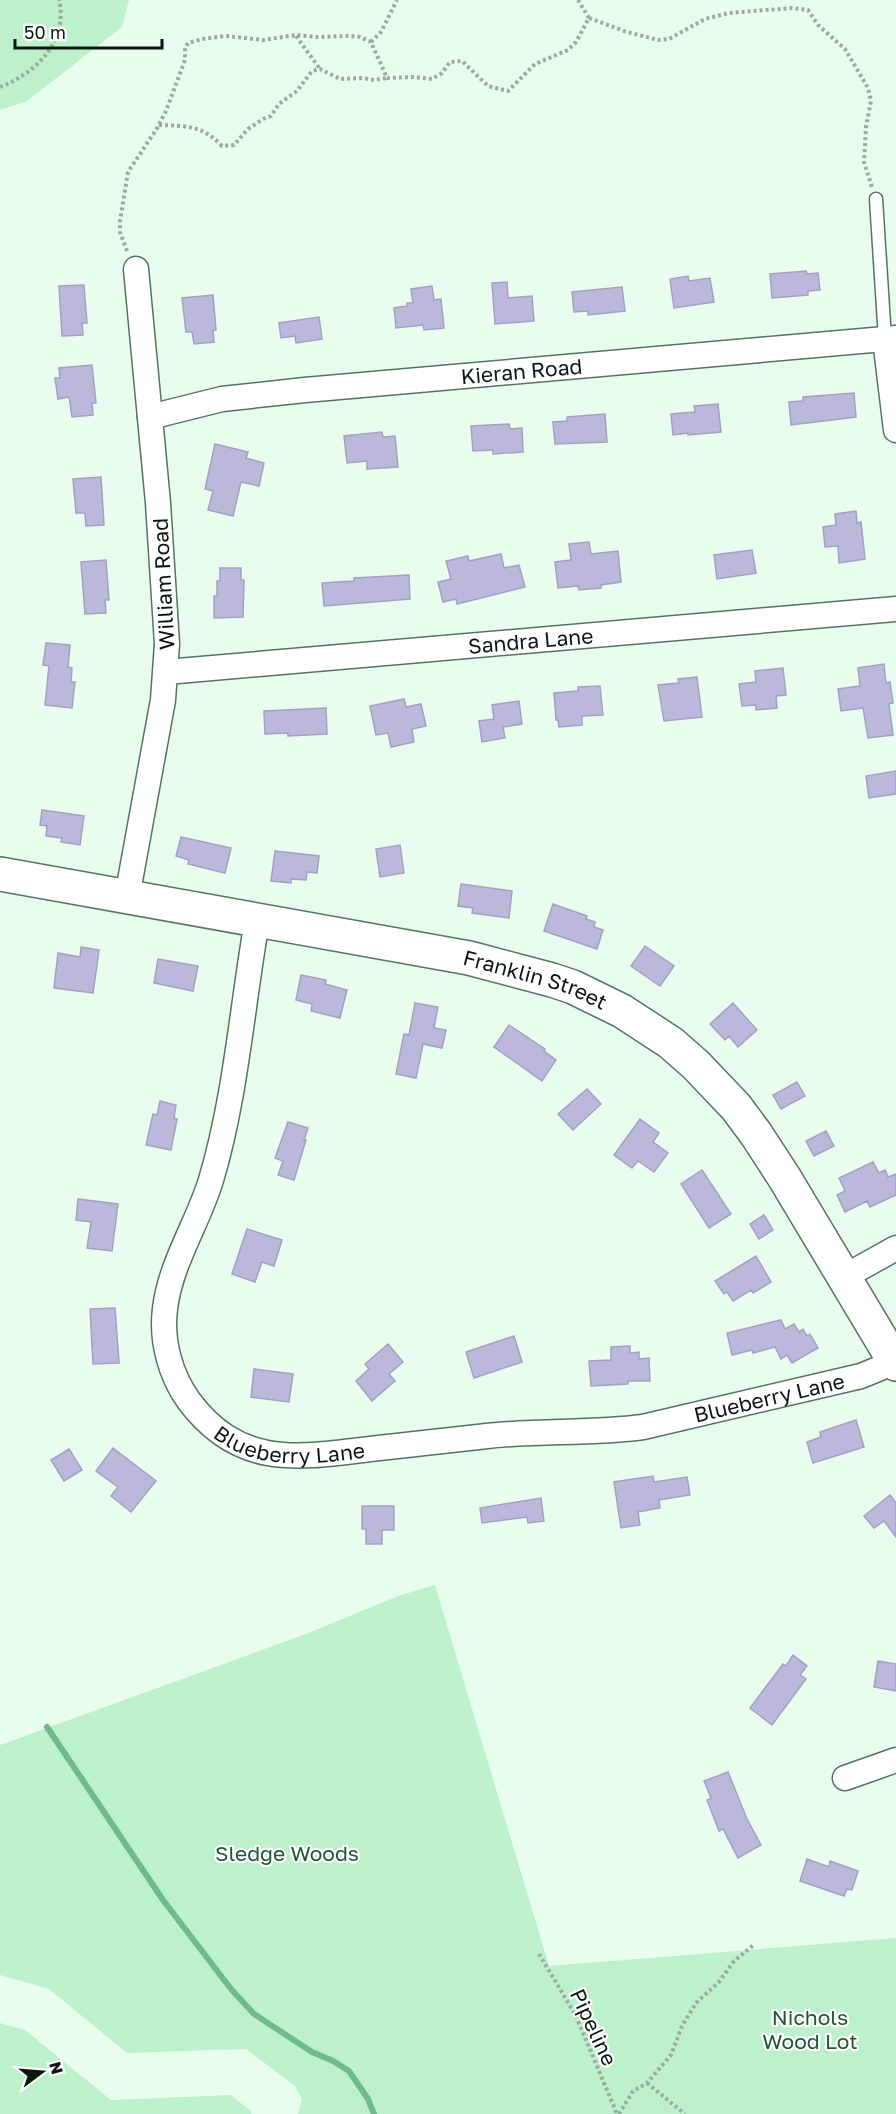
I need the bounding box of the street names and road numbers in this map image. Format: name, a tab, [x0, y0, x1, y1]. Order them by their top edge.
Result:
street label: Kieran Road	[460, 353, 583, 389]
street label: William Road	[147, 517, 179, 651]
street label: Sandra Lane	[467, 622, 594, 659]
street label: Franklin Street	[460, 944, 611, 1015]
street label: Blueberry Lane	[691, 1367, 847, 1428]
street label: Blueberry Lane	[209, 1420, 366, 1469]
street label: Pipeline	[565, 1984, 623, 2070]

